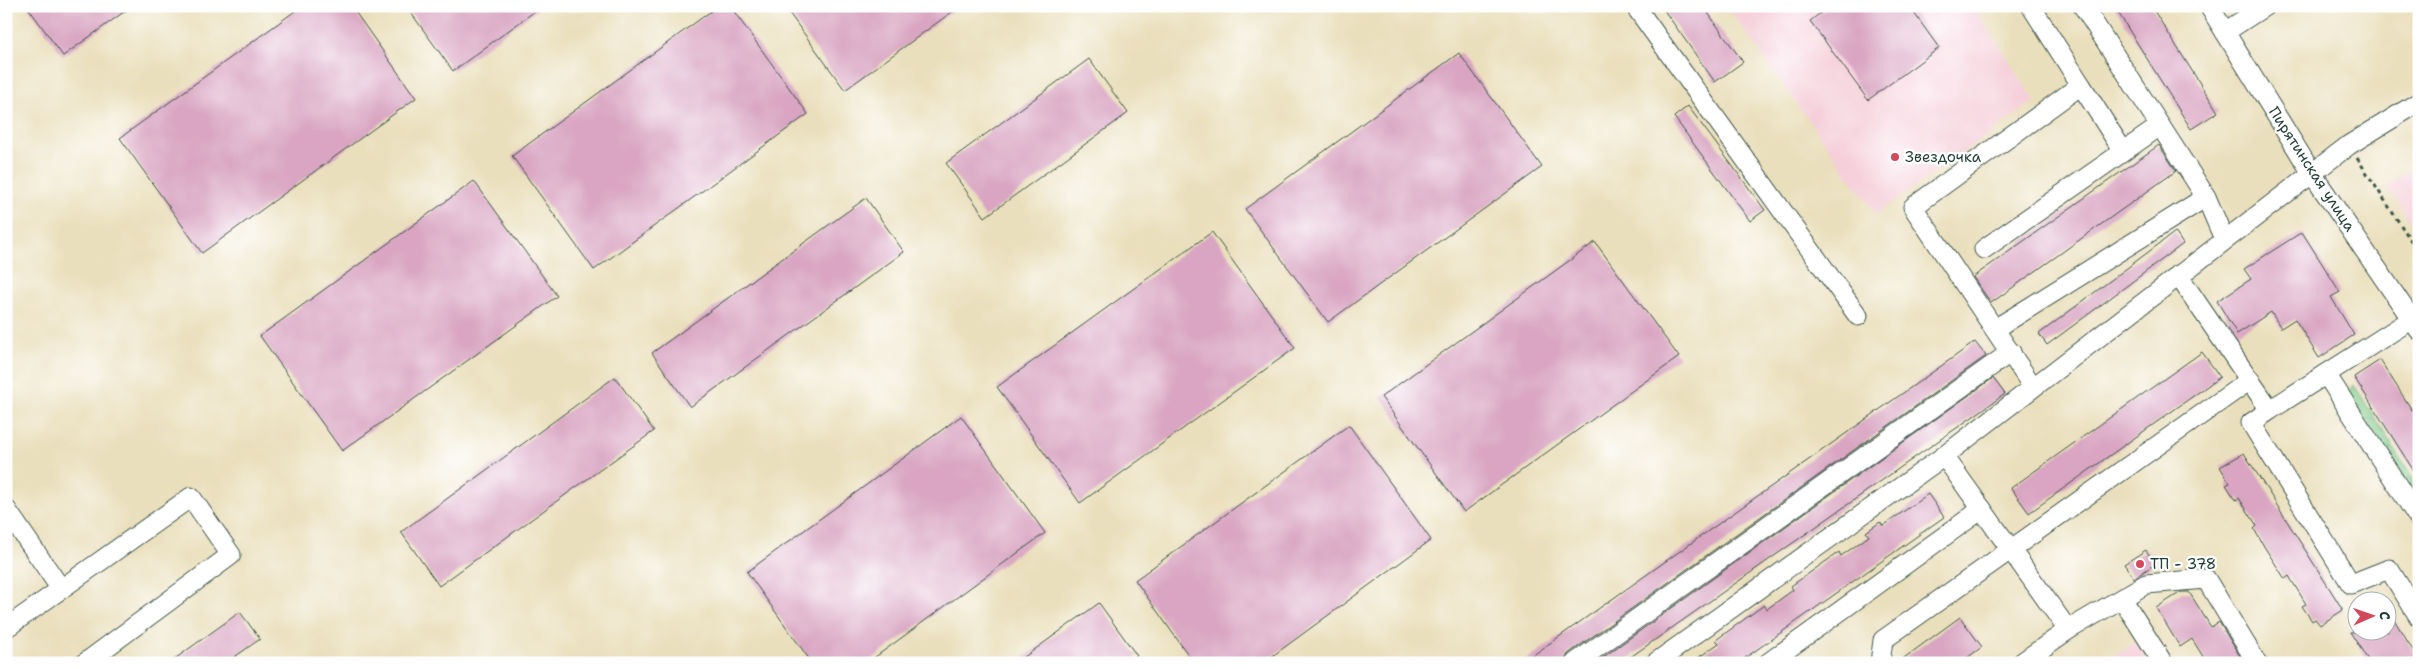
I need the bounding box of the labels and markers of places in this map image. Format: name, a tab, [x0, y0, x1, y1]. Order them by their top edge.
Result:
place label: Звездочка	[1905, 147, 1982, 167]
marker: Звездочка	[1889, 151, 1901, 163]
place label: ТП - 378	[2150, 554, 2216, 574]
marker: ТП - 378	[2134, 558, 2146, 570]

